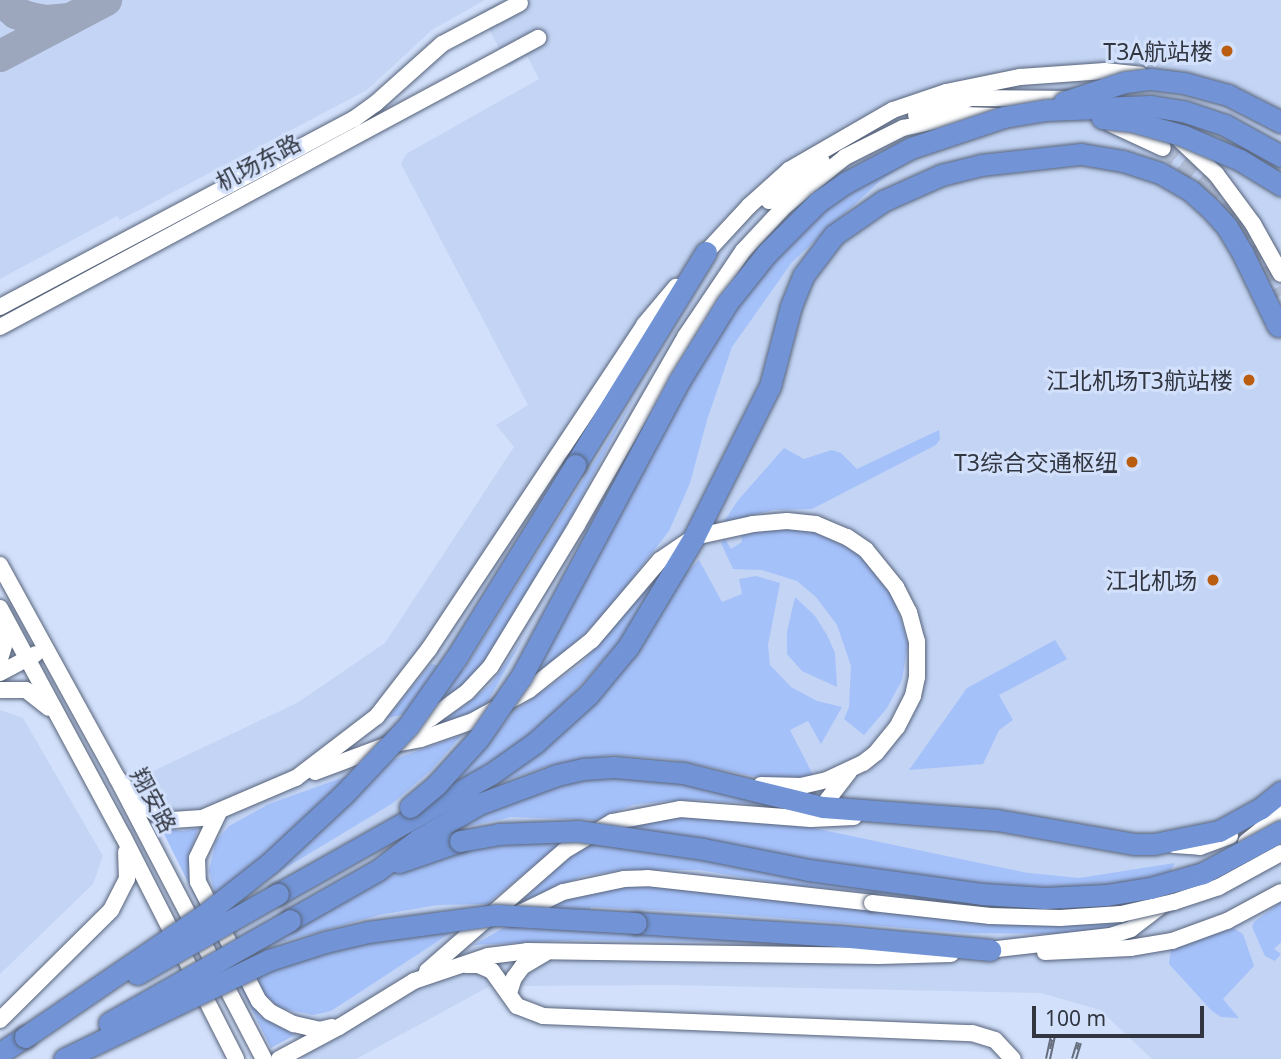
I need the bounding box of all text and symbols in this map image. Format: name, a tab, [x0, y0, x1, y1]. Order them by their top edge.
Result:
place label: T3A航站楼	[1103, 37, 1213, 65]
marker: T3A航站楼	[1219, 43, 1235, 59]
street label: 机场东路	[211, 128, 305, 196]
place label: 江北机场T3航站楼	[1046, 366, 1233, 394]
marker: 江北机场T3航站楼	[1239, 370, 1259, 390]
place label: T3综合交通枢纽	[954, 448, 1118, 476]
marker: T3综合交通枢纽	[1124, 454, 1140, 470]
place label: 江北机场	[1105, 566, 1197, 594]
marker: 江北机场	[1203, 570, 1223, 590]
street label: 翔安路	[126, 763, 182, 837]
scale bar	[1036, 992, 1208, 1036]
text: 100 m	[1045, 1004, 1106, 1032]

